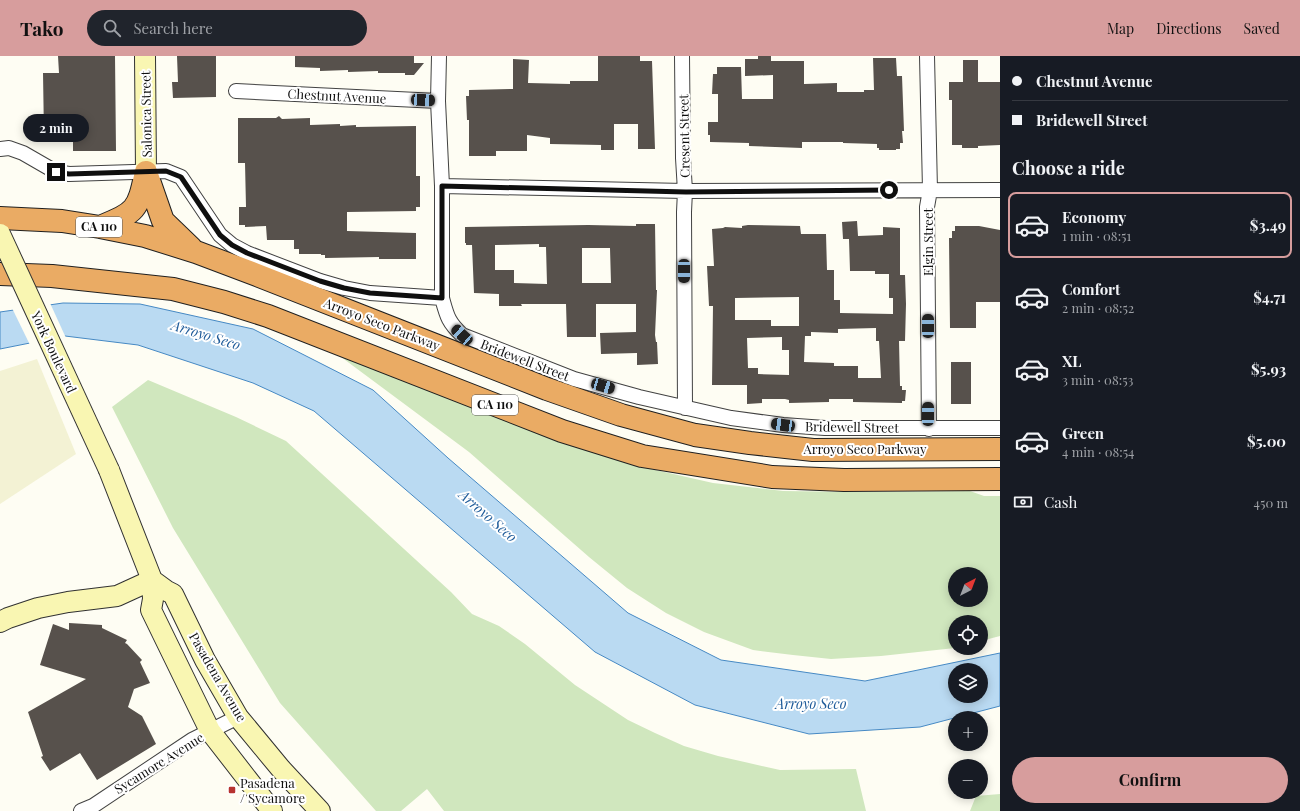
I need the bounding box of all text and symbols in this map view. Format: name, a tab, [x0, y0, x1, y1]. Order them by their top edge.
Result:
search box	[87, 10, 367, 46]
text: Tako	[20, 15, 63, 41]
icon: search	[101, 17, 123, 39]
text: Search here	[133, 18, 213, 38]
text: Map	[1107, 19, 1134, 38]
text: Directions	[1156, 19, 1222, 38]
text: Saved	[1244, 19, 1280, 38]
street label: Salonica Street	[136, 70, 155, 157]
text: Chestnut Avenue	[1036, 71, 1153, 91]
street label: Chestnut Avenue	[287, 84, 387, 107]
car	[411, 93, 435, 107]
street label: Cresent Street	[674, 94, 693, 178]
text: Bridewell Street	[1036, 110, 1147, 130]
callout: 2 min	[23, 114, 89, 142]
text: 2 min	[39, 119, 73, 136]
text: Choose a ride	[1012, 156, 1125, 180]
route end	[47, 163, 65, 181]
route start	[880, 181, 898, 199]
icon: car	[1014, 207, 1050, 243]
text: Economy	[1062, 207, 1126, 227]
street label: Elgin Street	[919, 208, 936, 276]
text: $3.49	[1250, 215, 1286, 235]
road number: CA 110	[76, 217, 122, 237]
text: 1 min · 08:51	[1062, 227, 1131, 244]
car	[678, 259, 690, 283]
icon: car	[1014, 279, 1050, 315]
text: Comfort	[1062, 279, 1120, 299]
text: $4.71	[1253, 287, 1286, 307]
street label: Arroyo Seco Parkway	[321, 293, 443, 354]
text: 2 min · 08:52	[1062, 299, 1134, 316]
street label: York Boulevard	[28, 307, 81, 396]
water label: Arroyo Seco	[167, 314, 243, 354]
car	[922, 314, 934, 338]
car	[449, 323, 475, 347]
street label: Bridewell Street	[478, 335, 572, 384]
icon: car	[1014, 351, 1050, 387]
text: XL	[1062, 351, 1082, 371]
text: $5.93	[1251, 359, 1286, 379]
text: 3 min · 08:53	[1062, 371, 1133, 388]
car	[590, 377, 616, 395]
road number: CA 110	[472, 395, 518, 415]
car	[922, 402, 934, 426]
car	[770, 417, 796, 433]
street label: Bridewell Street	[805, 417, 899, 436]
icon: car	[1014, 423, 1050, 459]
text: Green	[1062, 423, 1104, 443]
text: $5.00	[1247, 431, 1286, 451]
street label: Arroyo Seco Parkway	[802, 440, 927, 457]
text: 4 min · 08:54	[1062, 443, 1135, 460]
water label: Arroyo Seco	[454, 484, 521, 546]
icon: cash	[1012, 491, 1034, 513]
text: Cash	[1044, 492, 1077, 512]
text: 450 m	[1254, 494, 1288, 511]
north arrow	[948, 567, 988, 607]
map controls	[948, 567, 988, 799]
button: locate	[948, 615, 988, 655]
street label: Pasadena Avenue	[186, 629, 251, 725]
button: layers	[948, 663, 988, 703]
water label: Arroyo Seco	[773, 694, 847, 713]
button: +	[948, 711, 988, 751]
street label: Sycamore Avenue	[111, 728, 207, 797]
button: Confirm	[1012, 757, 1288, 803]
button: −	[948, 759, 988, 799]
place label: Pasadena / Sycamore	[240, 774, 306, 806]
marker: Pasadena / Sycamore	[227, 785, 237, 795]

